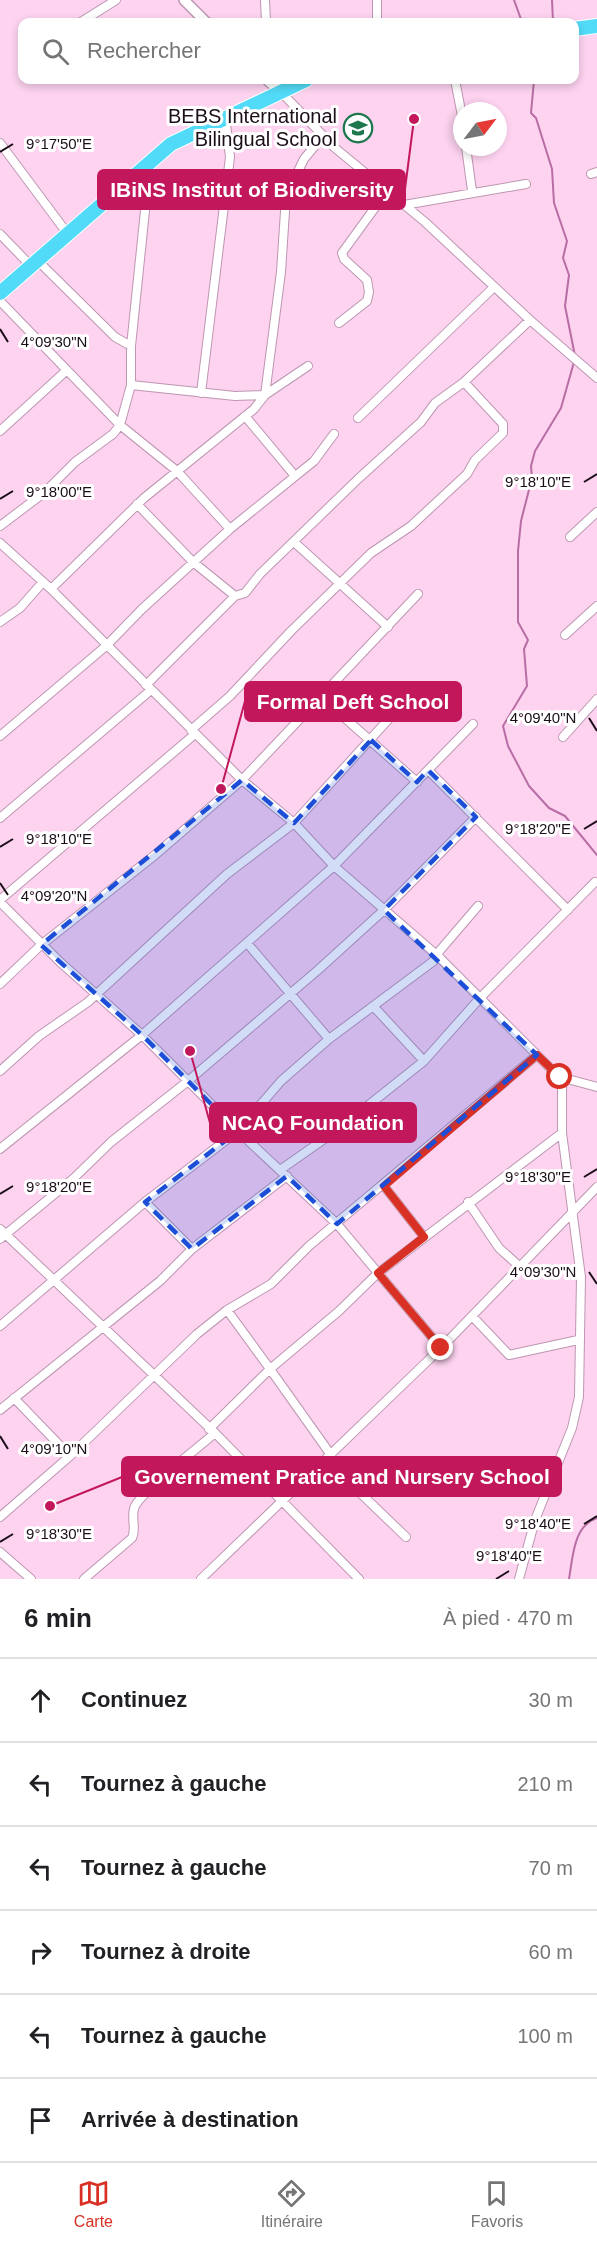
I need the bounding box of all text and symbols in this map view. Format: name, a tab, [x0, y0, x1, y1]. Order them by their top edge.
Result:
search box	[18, 18, 579, 84]
icon: search	[39, 35, 72, 68]
text: Rechercher	[87, 38, 201, 63]
north arrow	[453, 102, 507, 156]
place label: BEBS International Bilingual School	[168, 105, 337, 150]
school or university icon: BEBS International Bilingual School	[342, 112, 374, 144]
text: 9°17'50"E	[26, 135, 92, 152]
callout: IBiNS Institut of Biodiversity	[98, 170, 405, 209]
text: IBiNS Institut of Biodiversity	[110, 178, 394, 201]
text: 4°09'30"N	[21, 333, 87, 350]
text: 9°18'10"E	[505, 473, 571, 490]
text: 9°18'00"E	[26, 483, 92, 500]
callout: Formal Deft School	[245, 682, 461, 721]
text: Formal Deft School	[257, 690, 449, 713]
text: 4°09'40"N	[510, 709, 576, 726]
text: 9°18'20"E	[505, 820, 571, 837]
text: 9°18'10"E	[26, 830, 92, 847]
text: 4°09'20"N	[21, 887, 87, 904]
route start	[546, 1063, 572, 1089]
callout: NCAQ Foundation	[210, 1103, 416, 1142]
text: NCAQ Foundation	[222, 1111, 404, 1134]
text: 9°18'30"E	[505, 1168, 571, 1185]
text: 9°18'20"E	[26, 1178, 92, 1195]
text: 4°09'30"N	[510, 1263, 576, 1280]
route end	[427, 1334, 453, 1360]
text: 4°09'10"N	[21, 1440, 87, 1457]
callout: Governement Pratice and Nursery School	[122, 1457, 561, 1496]
text: Governement Pratice and Nursery School	[134, 1465, 550, 1488]
text: 9°18'40"E	[505, 1515, 571, 1532]
text: 9°18'30"E	[26, 1525, 92, 1542]
text: 9°18'40"E	[476, 1547, 542, 1564]
text: 6 min	[24, 1603, 92, 1633]
text: À pied · 470 m	[443, 1607, 573, 1629]
icon: ahead	[24, 1684, 57, 1717]
text: Continuez	[81, 1687, 187, 1712]
text: 30 m	[529, 1689, 573, 1711]
icon: left	[24, 1768, 57, 1801]
text: Tournez à gauche	[81, 1771, 266, 1796]
text: 210 m	[517, 1773, 573, 1795]
icon: left	[24, 1852, 57, 1885]
text: Tournez à gauche	[81, 1855, 266, 1880]
text: 70 m	[529, 1857, 573, 1879]
icon: right	[24, 1936, 57, 1969]
text: Tournez à droite	[81, 1939, 251, 1964]
text: 60 m	[529, 1941, 573, 1963]
icon: left	[24, 2020, 57, 2053]
text: Tournez à gauche	[81, 2023, 266, 2048]
text: 100 m	[517, 2025, 573, 2047]
icon: arrive	[24, 2104, 57, 2137]
text: Arrivée à destination	[81, 2107, 299, 2132]
tab: Carte	[74, 2177, 113, 2231]
tab: Itinéraire	[261, 2177, 323, 2231]
tab: Favoris	[471, 2177, 523, 2231]

